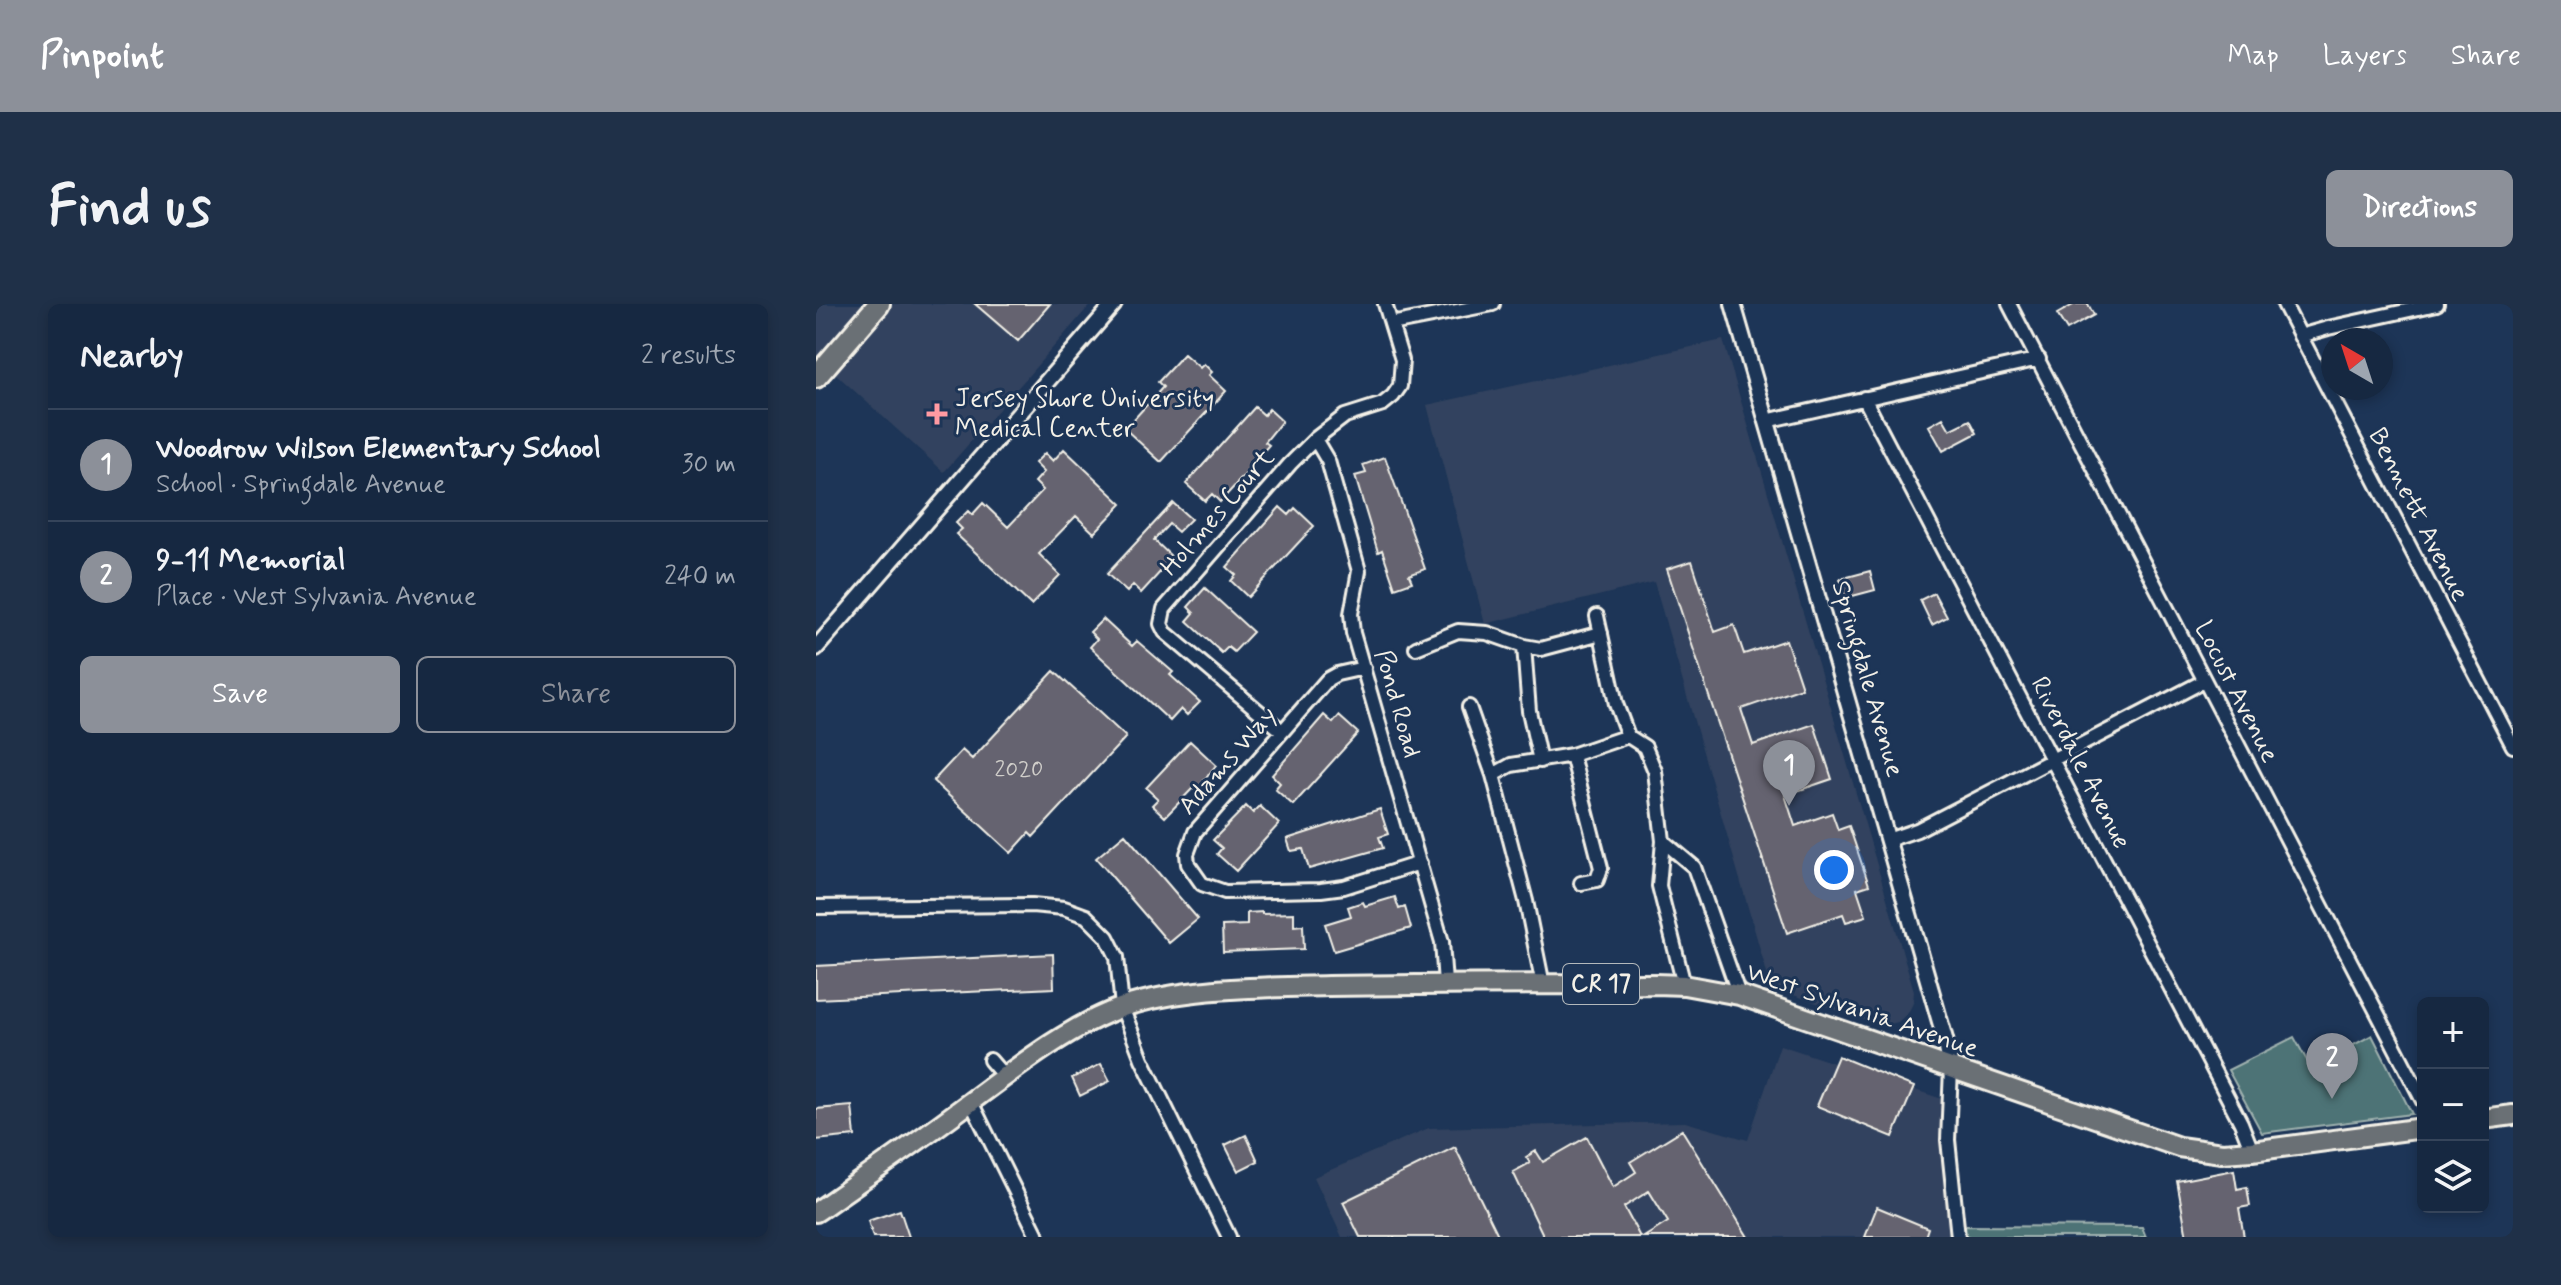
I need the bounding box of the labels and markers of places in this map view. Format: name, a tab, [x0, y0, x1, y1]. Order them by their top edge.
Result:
place label: Jersey Shore University Medical Center	[955, 382, 1214, 446]
marker: Jersey Shore University Medical Center	[926, 403, 948, 425]
pin: 1	[1763, 740, 1815, 806]
pin: 2	[2306, 1033, 2358, 1099]

